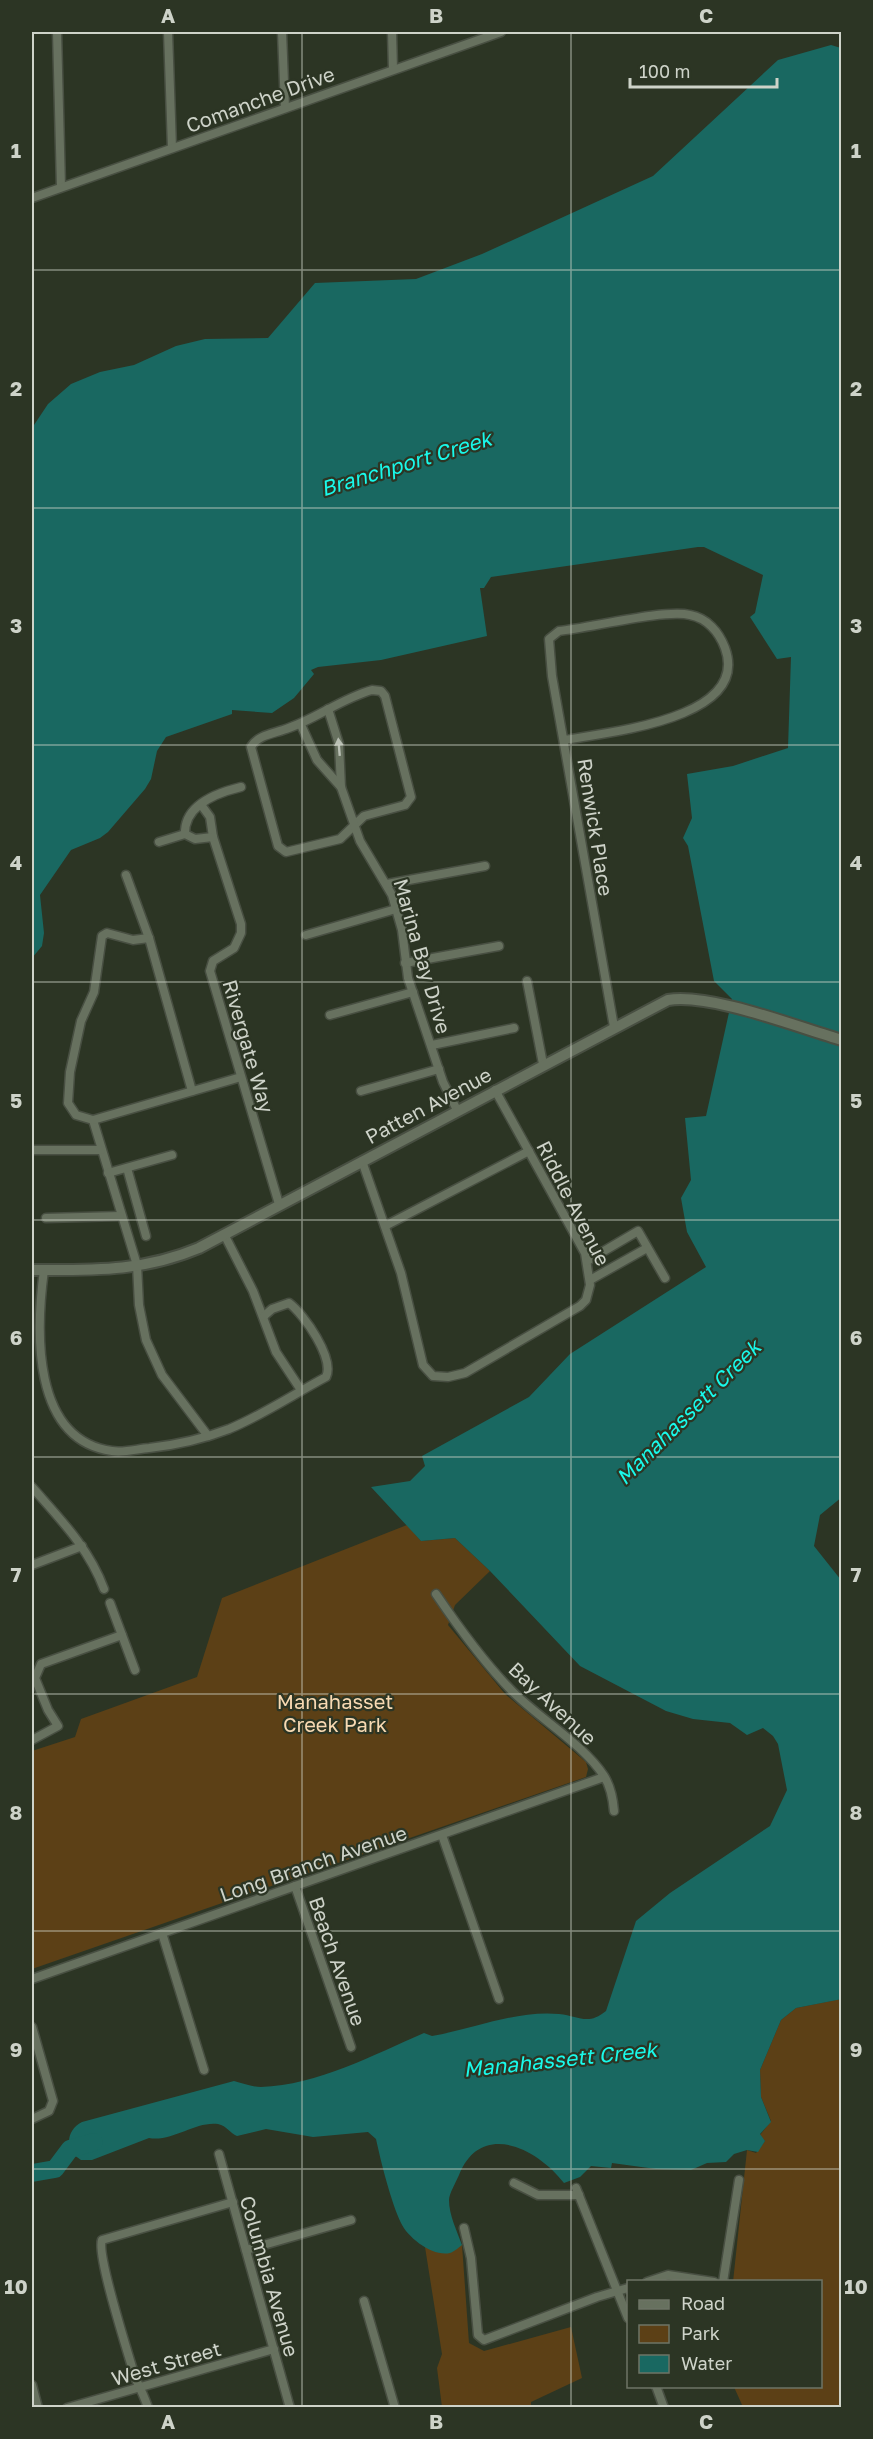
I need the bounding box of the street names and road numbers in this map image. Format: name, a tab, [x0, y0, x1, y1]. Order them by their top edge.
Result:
street label: Comanche Drive	[182, 61, 338, 137]
street label: Renwick Place	[573, 756, 619, 898]
street label: Marina Bay Drive	[389, 876, 457, 1036]
street label: Rivergate Way	[219, 977, 279, 1115]
street label: Patten Avenue	[361, 1062, 495, 1148]
street label: Riddle Avenue	[532, 1137, 616, 1269]
street label: Bay Avenue	[504, 1656, 602, 1750]
street label: Long Branch Avenue	[216, 1820, 410, 1906]
street label: Beach Avenue	[305, 1893, 371, 2029]
street label: Columbia Avenue	[236, 2193, 304, 2359]
street label: West Street	[108, 2336, 224, 2390]

